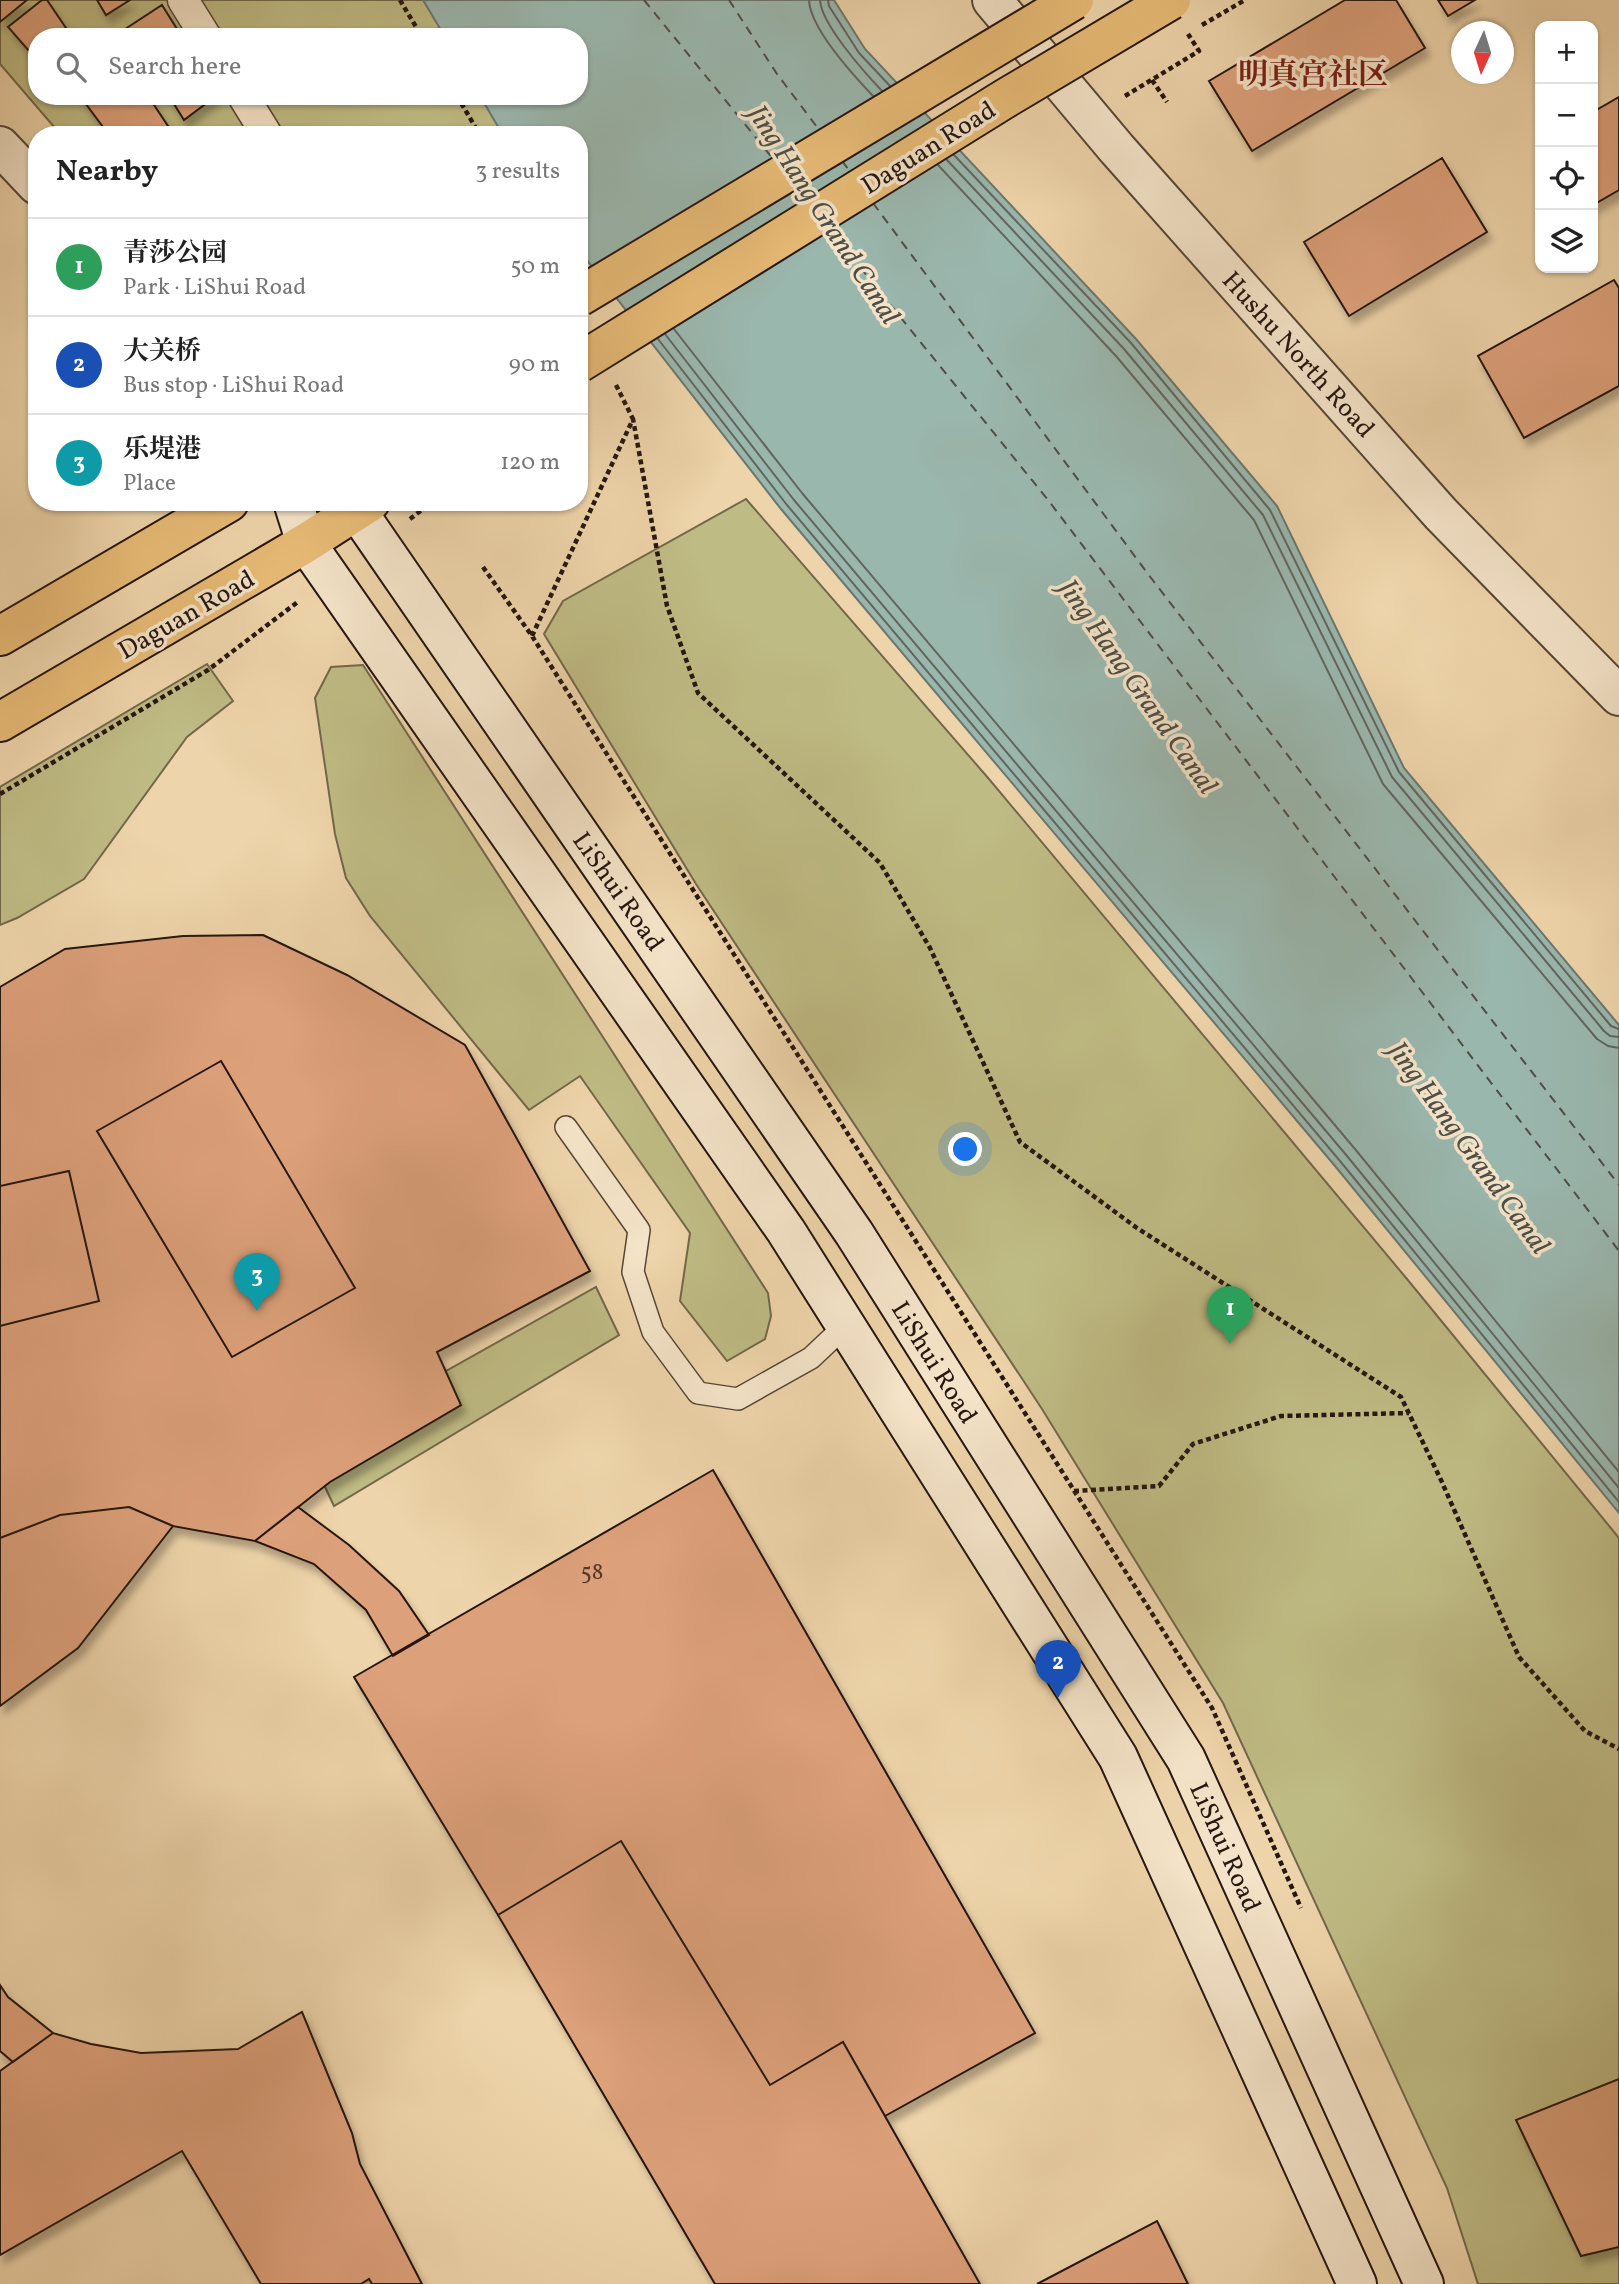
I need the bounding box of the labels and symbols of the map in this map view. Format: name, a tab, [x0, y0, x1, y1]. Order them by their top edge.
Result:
north arrow	[1451, 21, 1514, 84]
district label: 明真宫社区	[1238, 55, 1388, 97]
street label: Daguan Road	[855, 93, 1003, 204]
water label: Jing Hang Grand Canal	[736, 96, 909, 333]
street label: Hushu North Road	[1213, 264, 1382, 447]
street label: Daguan Road	[112, 562, 262, 669]
water label: Jing Hang Grand Canal	[1046, 570, 1226, 803]
street label: LiShui Road	[563, 825, 672, 959]
water label: Jing Hang Grand Canal	[1376, 1032, 1559, 1263]
your location	[948, 1132, 982, 1166]
pin: 3	[234, 1253, 280, 1311]
pin: 1	[1207, 1286, 1253, 1344]
street label: LiShui Road	[881, 1295, 985, 1431]
house number: 58	[581, 1557, 603, 1589]
pin: 2	[1035, 1640, 1081, 1698]
street label: LiShui Road	[1180, 1777, 1269, 1918]

